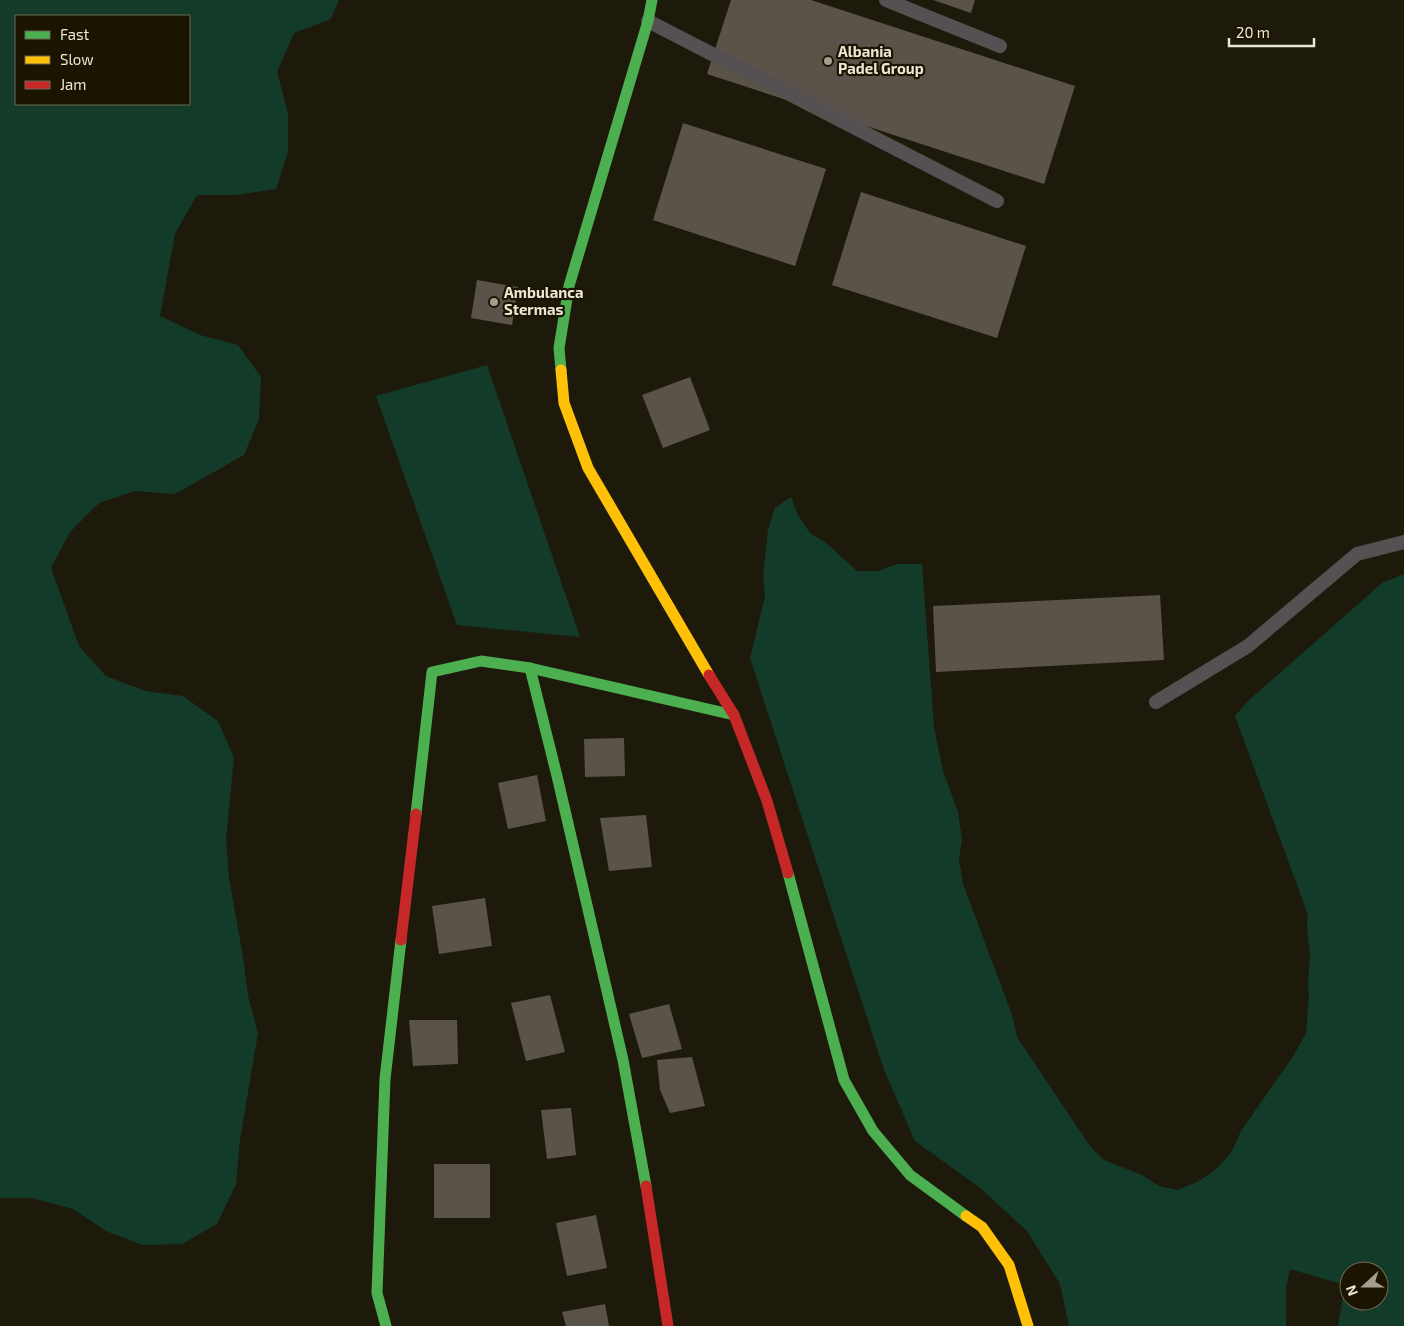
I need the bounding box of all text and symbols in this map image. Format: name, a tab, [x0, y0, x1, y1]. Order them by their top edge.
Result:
legend	[15, 15, 190, 105]
scale bar	[1229, 15, 1314, 47]
text: 20 m	[1236, 23, 1270, 41]
text: Fast	[60, 25, 90, 43]
place label: Albania Padel Group	[838, 42, 924, 77]
text: Slow	[60, 50, 94, 68]
marker: Albania Padel Group	[822, 55, 834, 67]
text: Jam	[60, 75, 86, 93]
place label: Ambulanca Stermas	[504, 283, 584, 318]
marker: Ambulanca Stermas	[488, 296, 500, 308]
north arrow	[1339, 1261, 1389, 1311]
text: N	[1342, 1283, 1361, 1299]

